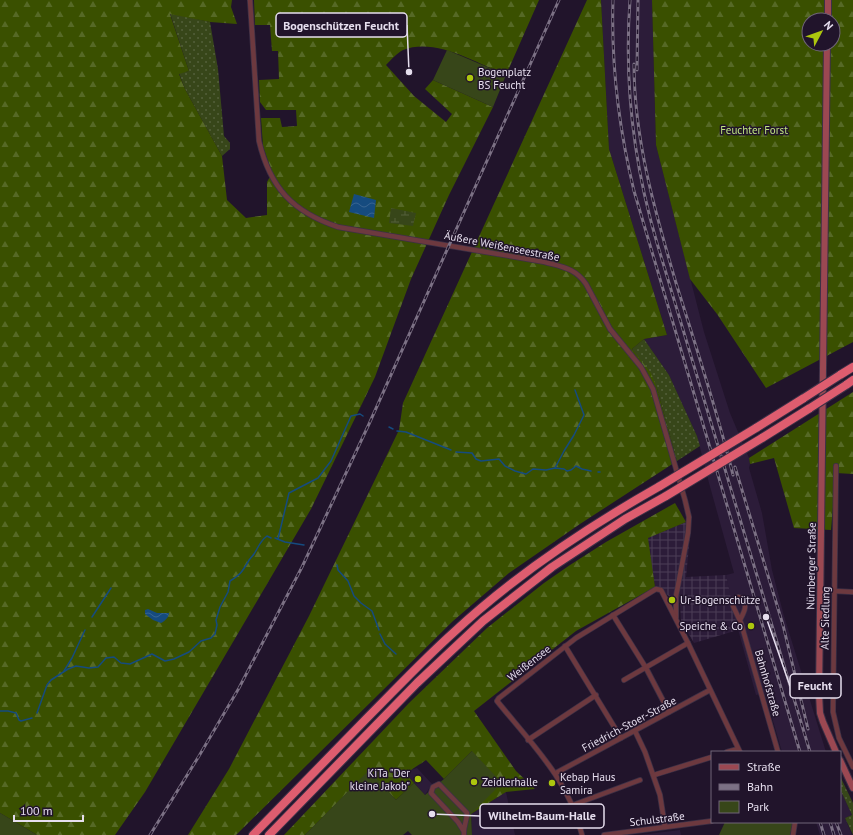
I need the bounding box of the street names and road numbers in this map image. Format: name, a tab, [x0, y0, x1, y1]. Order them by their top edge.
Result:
street label: Äußere Weißenseestraße	[443, 228, 561, 264]
street label: Nürnberger Straße	[803, 522, 819, 610]
street label: Alte Siedlung	[817, 586, 833, 650]
street label: Weißensee	[505, 642, 554, 684]
street label: Bahnhofstraße	[752, 648, 784, 718]
street label: Friedrich-Stoer-Straße	[579, 693, 679, 755]
street label: Schulstraße	[629, 809, 686, 829]

